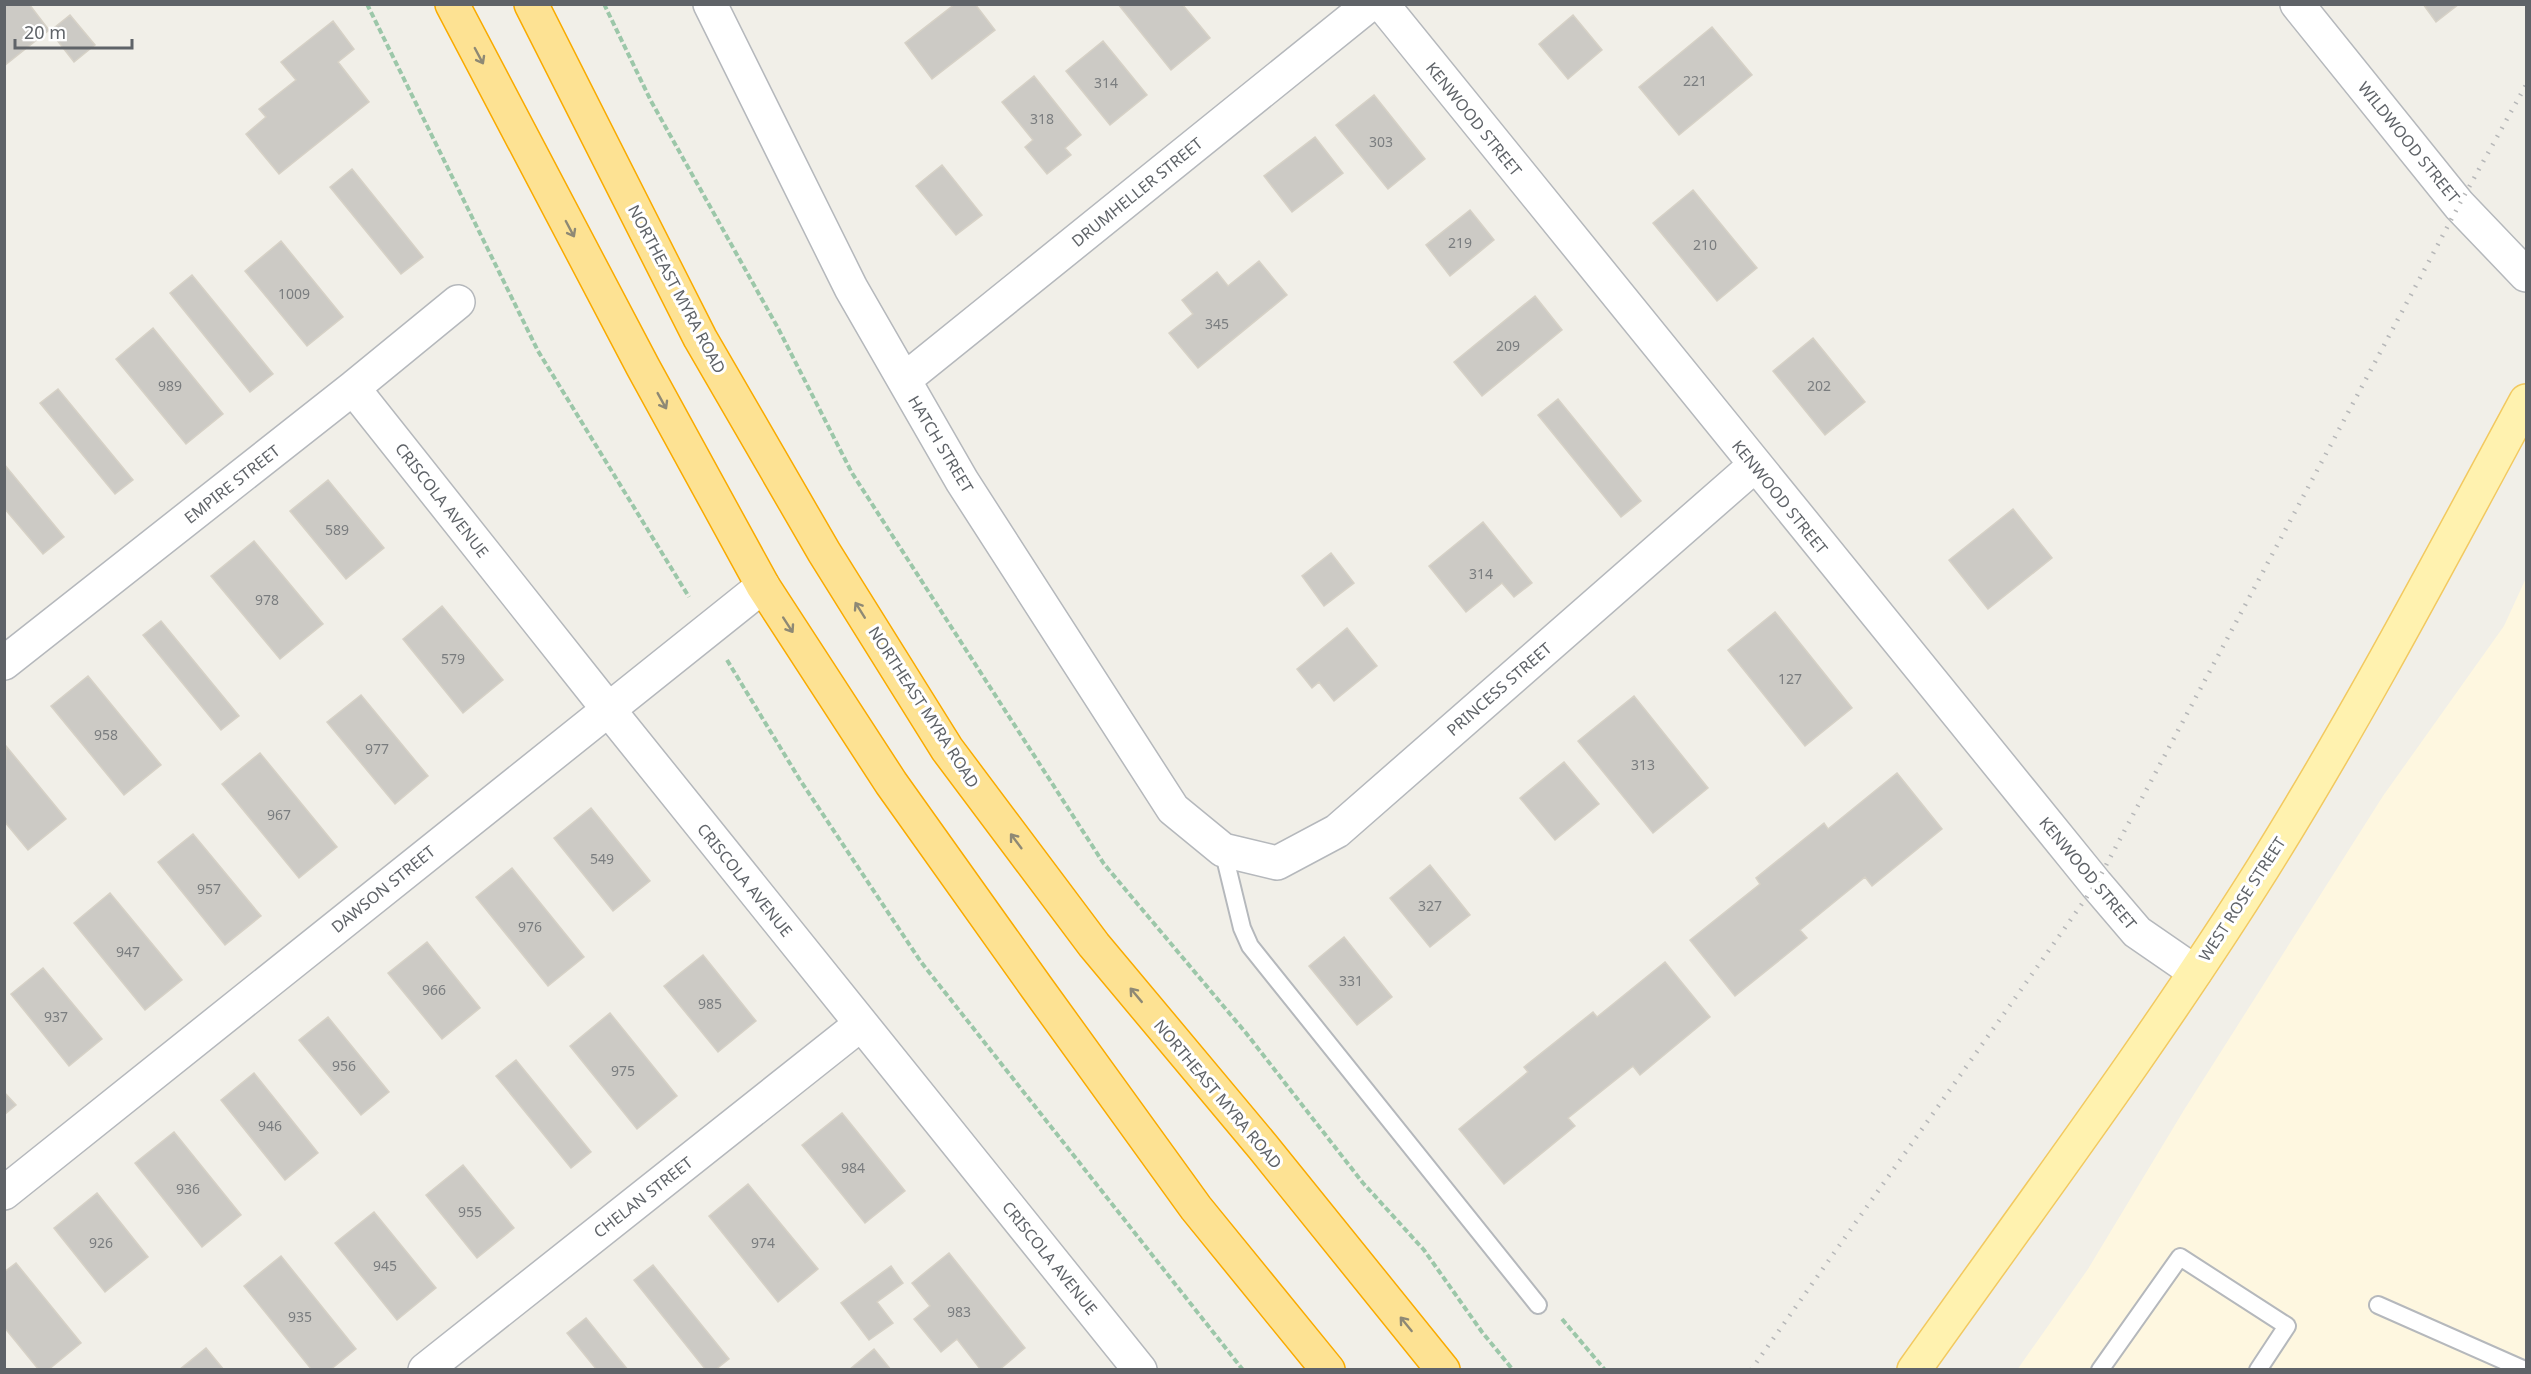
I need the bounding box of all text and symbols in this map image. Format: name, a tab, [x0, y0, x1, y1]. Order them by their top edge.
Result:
scale bar	[15, 12, 132, 50]
text: 20 m	[24, 20, 66, 44]
one-way arrow	[474, 47, 485, 65]
street label: KENWOOD STREET	[1421, 57, 1527, 181]
house number: 221	[1683, 71, 1707, 90]
house number: 314	[1094, 73, 1118, 92]
street label: WILDWOOD STREET	[2353, 77, 2465, 207]
house number: 318	[1030, 109, 1054, 128]
street label: DRUMHELLER STREET	[1067, 132, 1207, 252]
house number: 303	[1369, 132, 1393, 151]
street label: NORTHEAST MYRA ROAD	[623, 201, 731, 377]
one-way arrow	[565, 219, 576, 237]
house number: 219	[1448, 233, 1472, 252]
house number: 210	[1693, 235, 1717, 254]
house number: 1009	[278, 284, 310, 303]
house number: 345	[1205, 314, 1229, 333]
house number: 209	[1496, 336, 1520, 355]
house number: 989	[158, 376, 182, 395]
house number: 202	[1807, 376, 1831, 395]
street label: HATCH STREET	[903, 391, 979, 497]
one-way arrow	[656, 392, 668, 409]
street label: KENWOOD STREET	[1727, 435, 1833, 559]
street label: CRISCOLA AVENUE	[390, 438, 494, 562]
street label: EMPIRE STREET	[180, 440, 284, 528]
house number: 589	[325, 520, 349, 539]
house number: 314	[1469, 564, 1493, 583]
house number: 978	[255, 590, 279, 609]
one-way arrow	[854, 602, 866, 619]
one-way arrow	[782, 617, 795, 634]
street label: NORTHEAST MYRA ROAD	[864, 622, 984, 792]
street label: PRINCESS STREET	[1442, 637, 1556, 741]
house number: 579	[441, 649, 465, 668]
house number: 127	[1778, 669, 1802, 688]
house number: 958	[94, 725, 118, 744]
house number: 977	[365, 739, 389, 758]
house number: 313	[1631, 755, 1655, 774]
house number: 967	[267, 805, 291, 824]
street label: KENWOOD STREET	[2034, 812, 2142, 934]
street label: CRISCOLA AVENUE	[692, 819, 798, 941]
street label: WEST ROSE STREET	[2193, 832, 2291, 965]
one-way arrow	[1010, 833, 1023, 849]
street label: DAWSON STREET	[326, 840, 440, 938]
house number: 549	[590, 849, 614, 868]
house number: 957	[197, 879, 221, 898]
house number: 327	[1418, 896, 1442, 915]
house number: 976	[518, 917, 542, 936]
house number: 947	[116, 942, 140, 961]
house number: 331	[1339, 971, 1363, 990]
house number: 966	[422, 980, 446, 999]
one-way arrow	[1129, 987, 1142, 1003]
house number: 985	[698, 994, 722, 1013]
house number: 937	[44, 1007, 68, 1026]
street label: NORTHEAST MYRA ROAD	[1149, 1015, 1287, 1173]
house number: 956	[332, 1056, 356, 1075]
house number: 975	[611, 1061, 635, 1080]
house number: 946	[258, 1116, 282, 1135]
street label: CHELAN STREET	[589, 1151, 697, 1243]
house number: 984	[841, 1158, 865, 1177]
house number: 936	[176, 1179, 200, 1198]
street label: CRISCOLA AVENUE	[997, 1197, 1103, 1319]
house number: 955	[458, 1202, 482, 1221]
house number: 926	[89, 1233, 113, 1252]
house number: 974	[751, 1233, 775, 1252]
house number: 945	[373, 1256, 397, 1275]
house number: 983	[947, 1302, 971, 1321]
house number: 935	[288, 1307, 312, 1326]
one-way arrow	[1400, 1316, 1413, 1332]

